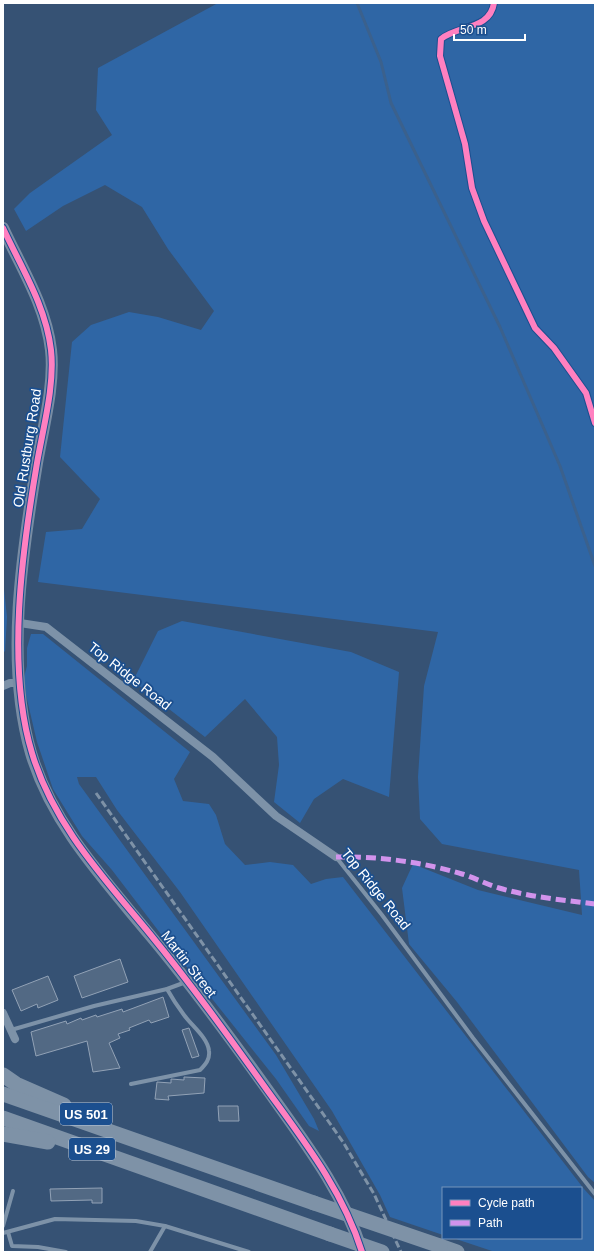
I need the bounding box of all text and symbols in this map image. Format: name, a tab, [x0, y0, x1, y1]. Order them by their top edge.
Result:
scale bar	[454, 16, 525, 42]
text: 50 m	[460, 23, 487, 37]
street label: Old Rustburg Road	[10, 388, 44, 508]
street label: Top Ridge Road	[86, 639, 174, 713]
street label: Top Ridge Road	[338, 845, 414, 933]
street label: Martin Street	[158, 927, 220, 1001]
road number: US 501	[60, 1103, 112, 1125]
road number: US 29	[69, 1138, 115, 1160]
legend	[442, 1187, 582, 1239]
text: Cycle path	[478, 1196, 535, 1210]
text: Path	[478, 1216, 503, 1230]

